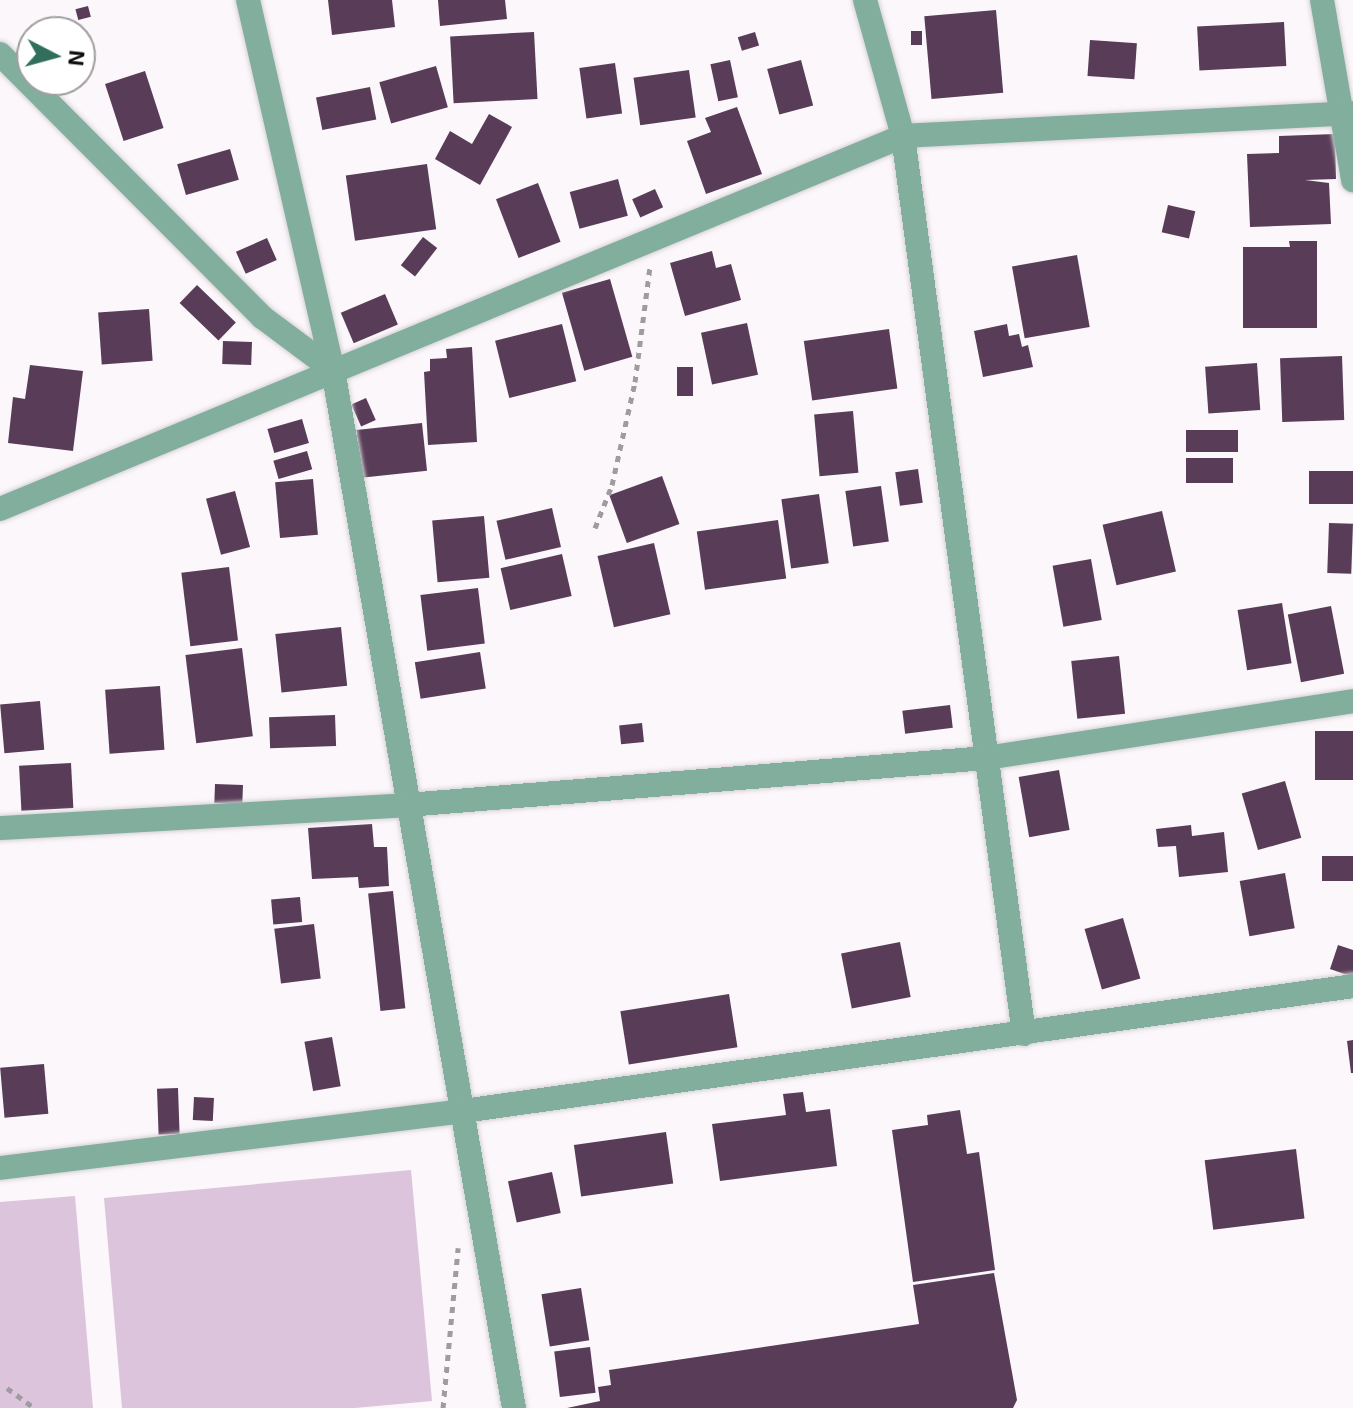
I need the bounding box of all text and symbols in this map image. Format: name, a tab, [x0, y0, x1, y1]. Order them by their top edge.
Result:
north arrow	[16, 16, 96, 96]
text: N	[64, 49, 92, 68]

